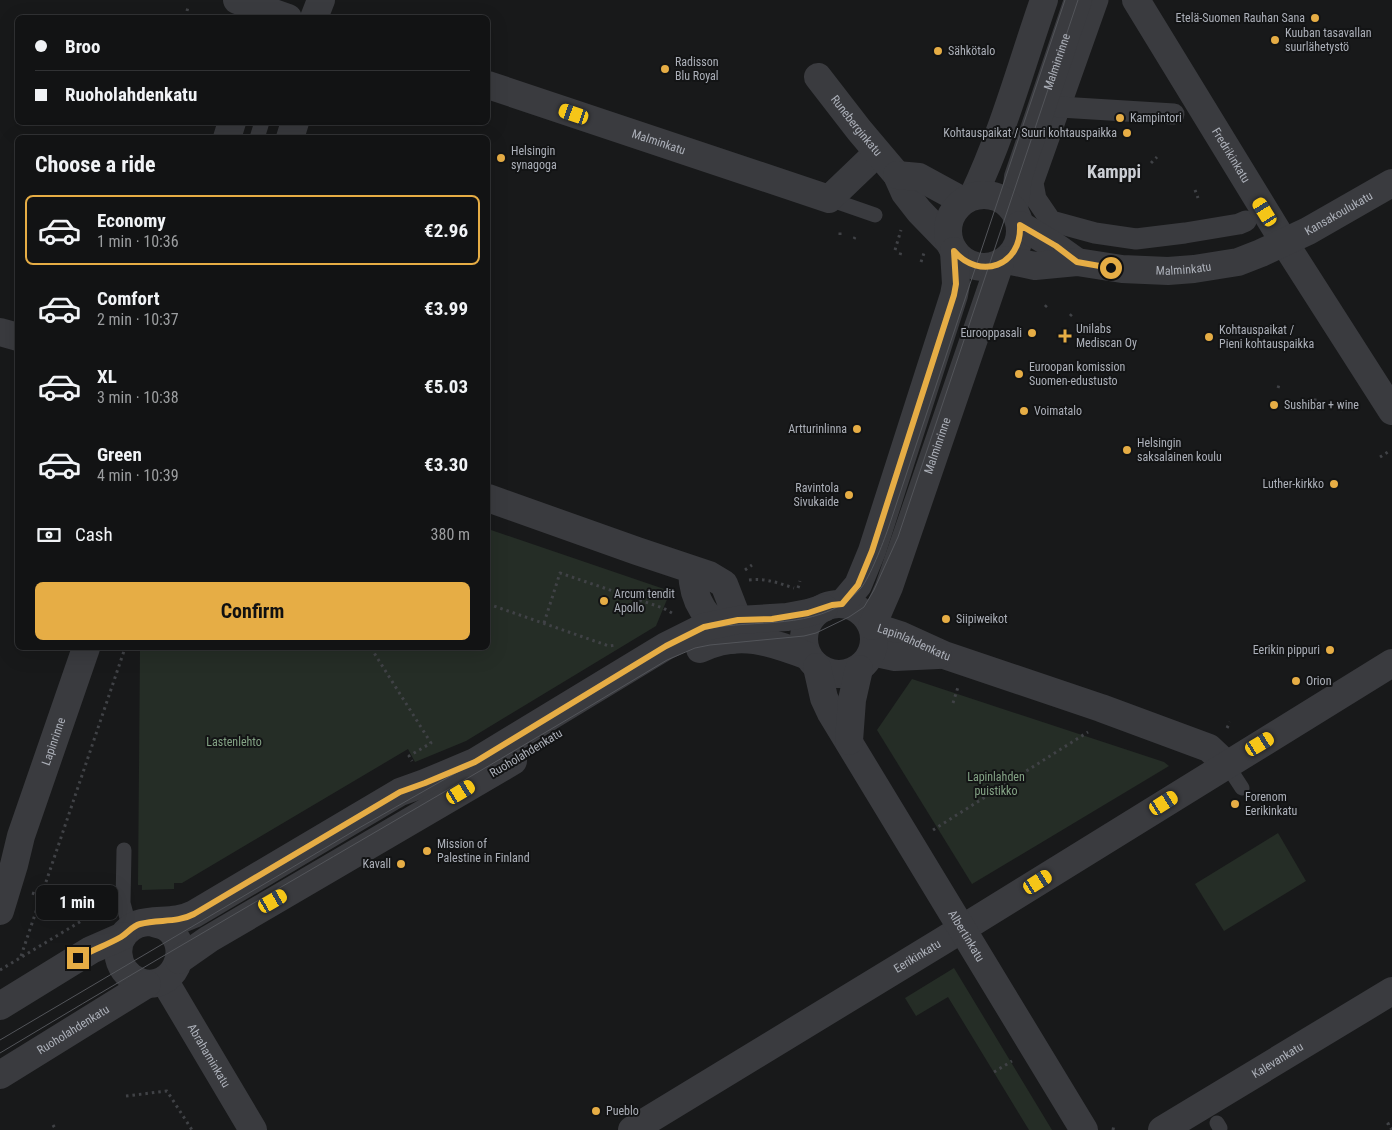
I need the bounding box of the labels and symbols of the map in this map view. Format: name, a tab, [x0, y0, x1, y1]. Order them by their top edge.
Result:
place label: Etelä-Suomen Rauhan Sana	[1176, 11, 1305, 25]
marker: Etelä-Suomen Rauhan Sana	[1309, 12, 1321, 24]
place label: Kuuban tasavallan suurlähetystö	[1285, 26, 1372, 54]
street label: Malminrinne	[1041, 31, 1073, 92]
marker: Kuuban tasavallan suurlähetystö	[1269, 34, 1281, 46]
place label: Sähkötalo	[948, 44, 995, 58]
marker: Sähkötalo	[932, 45, 944, 57]
place label: Radisson Blu Royal	[675, 55, 719, 83]
marker: Radisson Blu Royal	[659, 63, 671, 75]
street label: Runeberginkatu	[828, 93, 885, 159]
car	[557, 102, 590, 126]
place label: Kampintori	[1130, 111, 1182, 125]
marker: Kampintori	[1114, 112, 1126, 124]
street label: Fredrikinkatu	[1209, 125, 1253, 185]
place label: Kohtauspaikat / Suuri kohtauspaikka	[943, 126, 1117, 140]
street label: Malminkatu	[630, 127, 688, 158]
marker: Kohtauspaikat / Suuri kohtauspaikka	[1121, 127, 1133, 139]
place label: Helsingin synagoga	[511, 144, 557, 172]
marker: Helsingin synagoga	[495, 152, 507, 164]
district label: Kamppi	[1087, 161, 1141, 182]
street label: Kansakoulukatu	[1302, 188, 1375, 238]
car	[1250, 195, 1279, 229]
route start	[1100, 257, 1122, 279]
street label: Malminkatu	[1155, 259, 1212, 278]
place label: Unilabs Mediscan Oy	[1076, 322, 1137, 350]
place label: Kohtauspaikat / Pieni kohtauspaikka	[1219, 323, 1314, 351]
place label: Eurooppasali	[960, 326, 1022, 340]
marker: Eurooppasali	[1026, 327, 1038, 339]
marker: Unilabs Mediscan Oy	[1058, 329, 1072, 343]
marker: Kohtauspaikat / Pieni kohtauspaikka	[1203, 331, 1215, 343]
place label: Euroopan komission Suomen-edustusto	[1029, 360, 1125, 388]
marker: Euroopan komission Suomen-edustusto	[1013, 368, 1025, 380]
place label: Sushibar + wine	[1284, 398, 1359, 412]
marker: Sushibar + wine	[1268, 399, 1280, 411]
place label: Voimatalo	[1034, 404, 1082, 418]
marker: Voimatalo	[1018, 405, 1030, 417]
street label: Malminrinne	[921, 415, 954, 476]
place label: Artturinlinna	[788, 422, 847, 436]
marker: Artturinlinna	[851, 423, 863, 435]
place label: Helsingin saksalainen koulu	[1137, 436, 1222, 464]
marker: Helsingin saksalainen koulu	[1121, 444, 1133, 456]
place label: Luther-kirkko	[1262, 477, 1324, 491]
marker: Luther-kirkko	[1328, 478, 1340, 490]
place label: Ravintola Sivukaide	[794, 481, 839, 509]
marker: Ravintola Sivukaide	[843, 489, 855, 501]
place label: Arcum tendit Apollo	[614, 587, 675, 615]
marker: Arcum tendit Apollo	[598, 595, 610, 607]
place label: Siipiweikot	[956, 612, 1008, 626]
marker: Siipiweikot	[940, 613, 952, 625]
street label: Lapinlahdenkatu	[875, 621, 952, 664]
place label: Eerikin pippuri	[1253, 643, 1320, 657]
marker: Eerikin pippuri	[1324, 644, 1336, 656]
place label: Orion	[1306, 674, 1332, 688]
marker: Orion	[1290, 675, 1302, 687]
street label: Lapinrinne	[39, 715, 69, 767]
street label: Ruoholahdenkatu	[487, 726, 565, 780]
car	[1243, 730, 1276, 758]
park label: Lastenlehto	[206, 735, 262, 749]
park label: Lapinlahden puistikko	[967, 770, 1025, 798]
car	[444, 778, 477, 806]
car	[1147, 789, 1180, 817]
place label: Forenom Eerikinkatu	[1245, 790, 1298, 818]
marker: Forenom Eerikinkatu	[1229, 798, 1241, 810]
place label: Mission of Palestine in Finland	[437, 837, 530, 865]
marker: Mission of Palestine in Finland	[421, 845, 433, 857]
place label: Kavall	[362, 857, 391, 871]
marker: Kavall	[395, 858, 407, 870]
car	[1021, 868, 1054, 896]
callout: 1 min	[37, 886, 119, 920]
car	[256, 887, 289, 915]
street label: Albertinkatu	[945, 907, 987, 964]
street label: Eerikinkatu	[891, 937, 943, 976]
route end	[67, 947, 89, 969]
street label: Ruoholahdenkatu	[34, 1002, 112, 1057]
street label: Abrahaminkatu	[185, 1021, 233, 1090]
street label: Kalevankatu	[1249, 1039, 1306, 1081]
place label: Pueblo	[606, 1104, 639, 1118]
marker: Pueblo	[590, 1105, 602, 1117]

